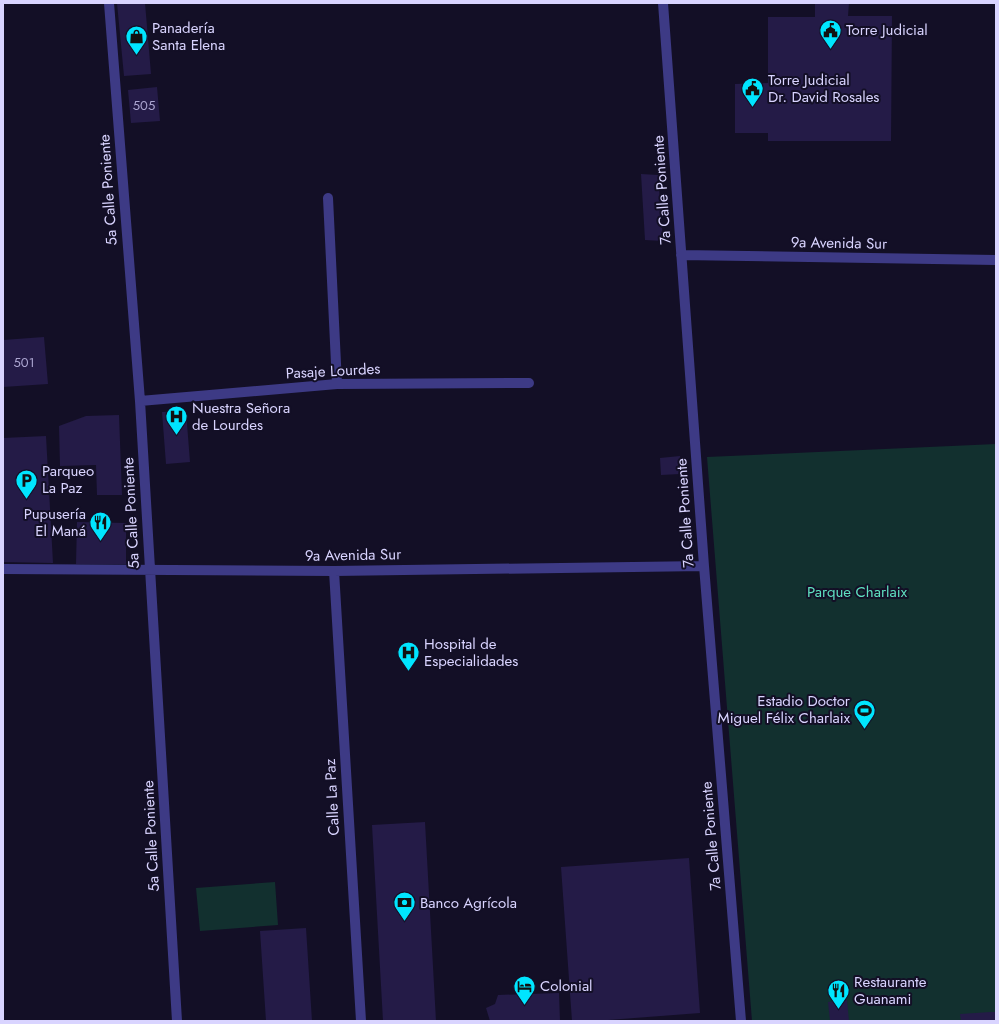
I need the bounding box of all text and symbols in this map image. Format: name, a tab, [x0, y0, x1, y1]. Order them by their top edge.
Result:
place label: Panadería Santa Elena	[152, 17, 225, 56]
public building icon: Torre Judicial	[817, 17, 843, 50]
place label: Torre Judicial	[846, 19, 928, 41]
shop icon: Panadería Santa Elena	[123, 24, 149, 57]
place label: Torre Judicial Dr. David Rosales	[768, 69, 879, 108]
public building icon: Torre Judicial Dr. David Rosales	[739, 76, 765, 109]
house number: 505	[133, 96, 155, 115]
street label: 5a Calle Poniente	[93, 133, 123, 246]
street label: 7a Calle Poniente	[647, 134, 677, 245]
street label: 9a Avenida Sur	[791, 231, 888, 255]
house number: 501	[14, 353, 34, 372]
street label: Pasaje Lourdes	[285, 358, 381, 384]
place label: Nuestra Señora de Lourdes	[192, 397, 290, 436]
hospital icon: Nuestra Señora de Lourdes	[163, 404, 189, 437]
street label: 5a Calle Poniente	[117, 457, 145, 569]
street label: 7a Calle Poniente	[670, 457, 700, 568]
place label: Parqueo La Paz	[42, 460, 94, 499]
parking icon: Parqueo La Paz	[13, 467, 39, 500]
place label: Pupusería El Maná	[24, 503, 86, 542]
restaurant icon: Pupusería El Maná	[88, 510, 114, 543]
street label: 9a Avenida Sur	[305, 543, 402, 567]
park label: Parque Charlaix	[807, 581, 908, 603]
place label: Hospital de Especialidades	[424, 633, 518, 672]
hospital icon: Hospital de Especialidades	[395, 640, 421, 673]
place label: Estadio Doctor Miguel Félix Charlaix	[718, 690, 851, 729]
sports icon: Estadio Doctor Miguel Félix Charlaix	[852, 697, 878, 730]
street label: Calle La Paz	[319, 758, 345, 836]
street label: 5a Calle Poniente	[137, 780, 165, 892]
street label: 7a Calle Poniente	[695, 780, 727, 891]
bank icon: Banco Agrícola	[391, 890, 417, 923]
place label: Banco Agrícola	[420, 892, 517, 914]
place label: Restaurante Guanami	[854, 971, 927, 1010]
hotel icon: Colonial	[512, 973, 538, 1006]
place label: Colonial	[540, 975, 593, 997]
restaurant icon: Restaurante Guanami	[826, 978, 852, 1011]

